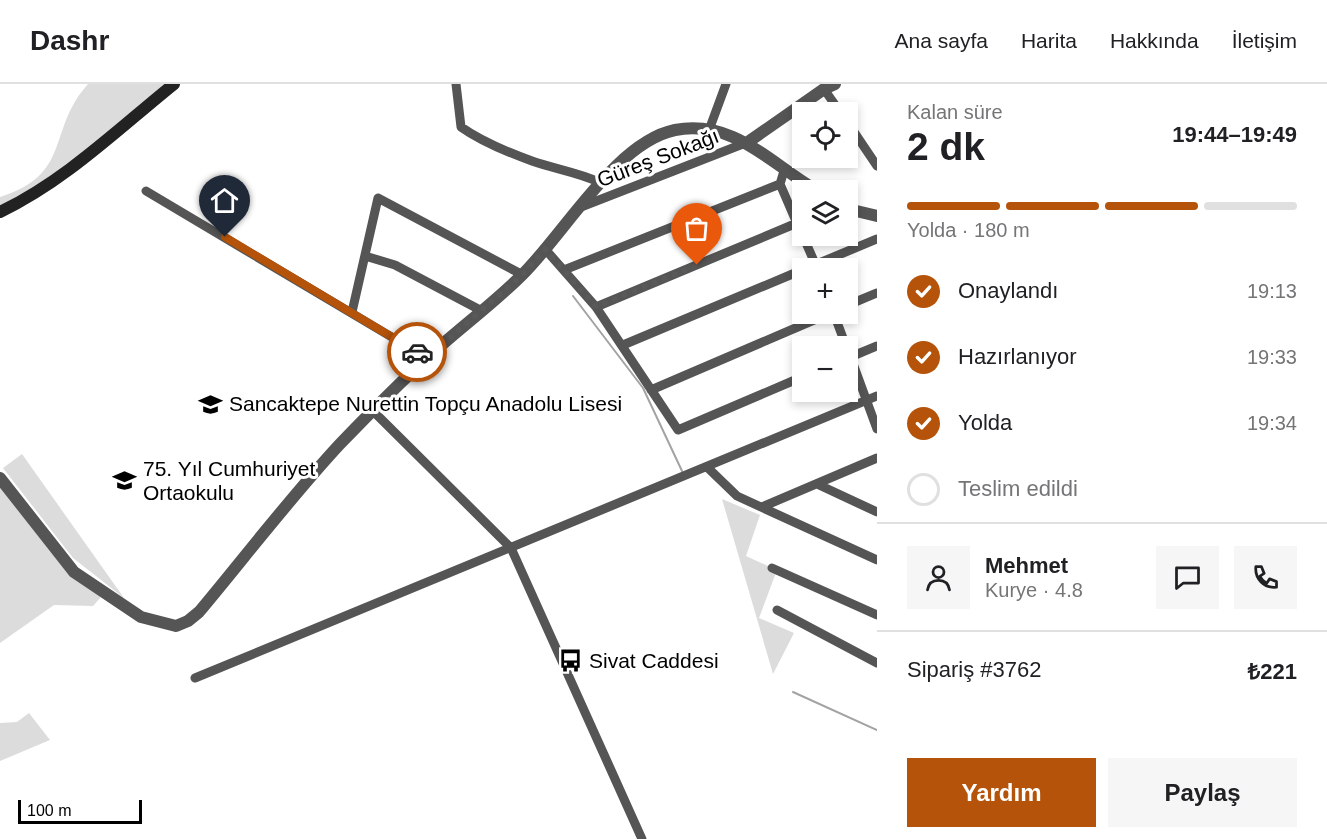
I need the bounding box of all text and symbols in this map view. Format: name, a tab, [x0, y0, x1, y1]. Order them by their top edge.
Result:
text: Dashr	[30, 25, 109, 56]
text: Ana sayfa	[895, 29, 988, 52]
text: Harita	[1021, 29, 1077, 52]
text: Hakkında	[1110, 29, 1199, 52]
text: İletişim	[1232, 29, 1297, 52]
text: Kalan süre	[907, 101, 1003, 123]
map controls	[792, 102, 858, 402]
button: locate	[792, 102, 858, 168]
text: 19:44–19:49	[1172, 122, 1297, 147]
street label: Güreş Sokağı	[594, 124, 722, 191]
text: 2 dk	[907, 125, 985, 168]
pin	[199, 175, 250, 237]
button: layers	[792, 180, 858, 246]
icon: home	[208, 184, 241, 217]
pin	[671, 203, 722, 265]
icon: bag	[680, 212, 713, 245]
text: Yolda · 180 m	[907, 219, 1030, 241]
button: +	[792, 258, 858, 324]
icon: check	[907, 275, 940, 308]
text: Onaylandı	[958, 278, 1058, 303]
text: 19:13	[1247, 280, 1297, 302]
courier	[387, 322, 447, 382]
icon: car	[401, 336, 434, 369]
button: −	[792, 336, 858, 402]
icon: check	[907, 341, 940, 374]
text: Hazırlanıyor	[958, 344, 1077, 369]
text: 19:33	[1247, 346, 1297, 368]
school or university icon: Sancaktepe Nurettin Topçu Anadolu Lisesi	[198, 391, 224, 417]
place label: Sancaktepe Nurettin Topçu Anadolu Lisesi	[229, 392, 622, 415]
icon: check	[907, 407, 940, 440]
text: Yolda	[958, 410, 1012, 435]
text: 19:34	[1247, 412, 1297, 434]
place label: 75. Yıl Cumhuriyet Ortaokulu	[143, 457, 316, 504]
school or university icon: 75. Yıl Cumhuriyet Ortaokulu	[112, 468, 138, 494]
text: Teslim edildi	[958, 476, 1078, 501]
button: person	[907, 546, 970, 609]
button: chat	[1156, 546, 1219, 609]
button: phone	[1234, 546, 1297, 609]
text: Mehmet	[985, 553, 1068, 578]
text: Kurye · 4.8	[985, 579, 1083, 601]
bus stop icon: Sivat Caddesi	[558, 648, 584, 674]
place label: Sivat Caddesi	[589, 649, 719, 672]
text: Sipariş #3762	[907, 657, 1042, 682]
text: ₺221	[1248, 659, 1297, 684]
button: Yardım	[907, 758, 1096, 827]
button: Paylaş	[1108, 758, 1297, 827]
scale bar	[18, 797, 142, 824]
text: 100 m	[27, 802, 71, 819]

